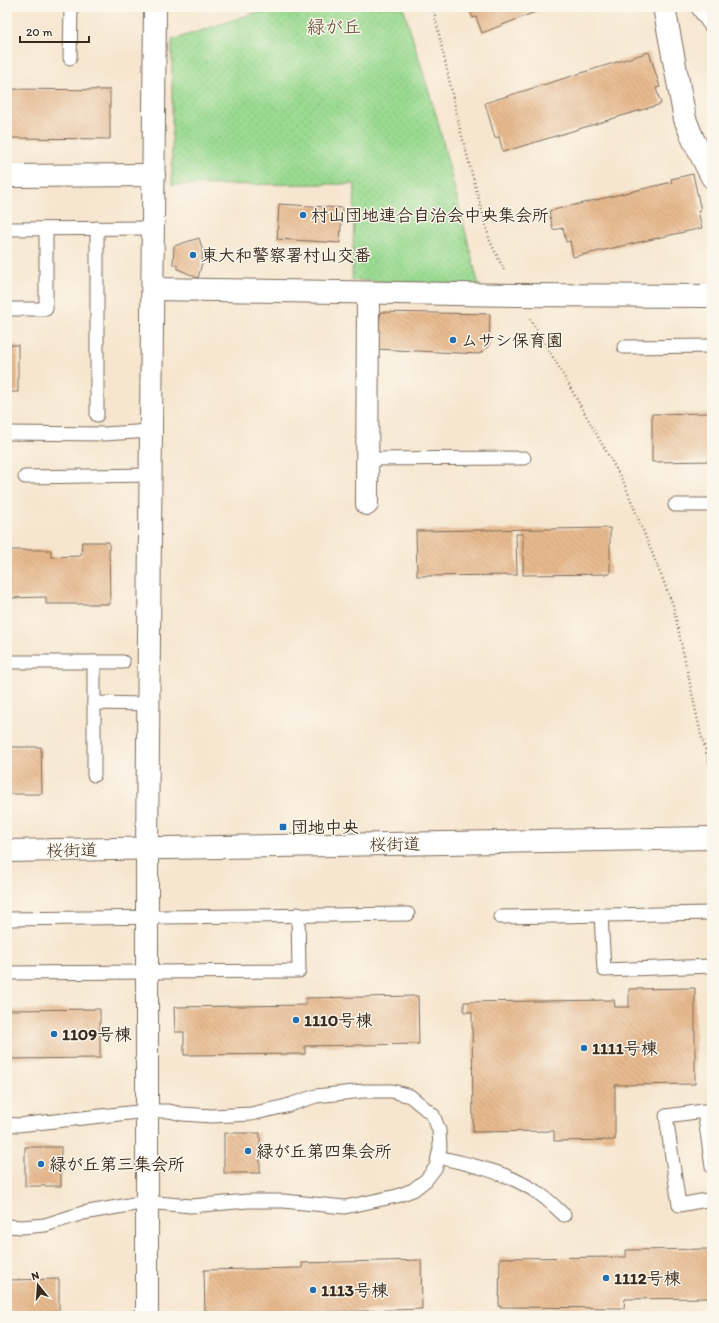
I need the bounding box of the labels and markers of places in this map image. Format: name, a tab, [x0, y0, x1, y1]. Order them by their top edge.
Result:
place label: 村山団地連合自治会中央集会所	[311, 205, 549, 225]
marker: 村山団地連合自治会中央集会所	[298, 210, 308, 220]
place label: 東大和警察署村山交番	[201, 245, 371, 265]
marker: 東大和警察署村山交番	[188, 250, 198, 260]
place label: ムサシ保育園	[461, 330, 563, 350]
marker: ムサシ保育園	[448, 335, 458, 345]
place label: 団地中央	[291, 817, 359, 837]
marker: 団地中央	[278, 822, 288, 832]
place label: 1110号棟	[304, 1010, 373, 1030]
marker: 1110号棟	[291, 1015, 301, 1025]
place label: 1109号棟	[62, 1024, 132, 1044]
marker: 1109号棟	[49, 1029, 59, 1039]
place label: 1111号棟	[592, 1038, 659, 1058]
marker: 1111号棟	[579, 1043, 589, 1053]
place label: 緑が丘第四集会所	[256, 1141, 392, 1161]
marker: 緑が丘第四集会所	[243, 1146, 253, 1156]
place label: 緑が丘第三集会所	[49, 1154, 185, 1174]
marker: 緑が丘第三集会所	[36, 1159, 46, 1169]
place label: 1112号棟	[614, 1268, 682, 1288]
marker: 1112号棟	[601, 1273, 611, 1283]
place label: 1113号棟	[321, 1280, 389, 1300]
marker: 1113号棟	[308, 1285, 318, 1295]

